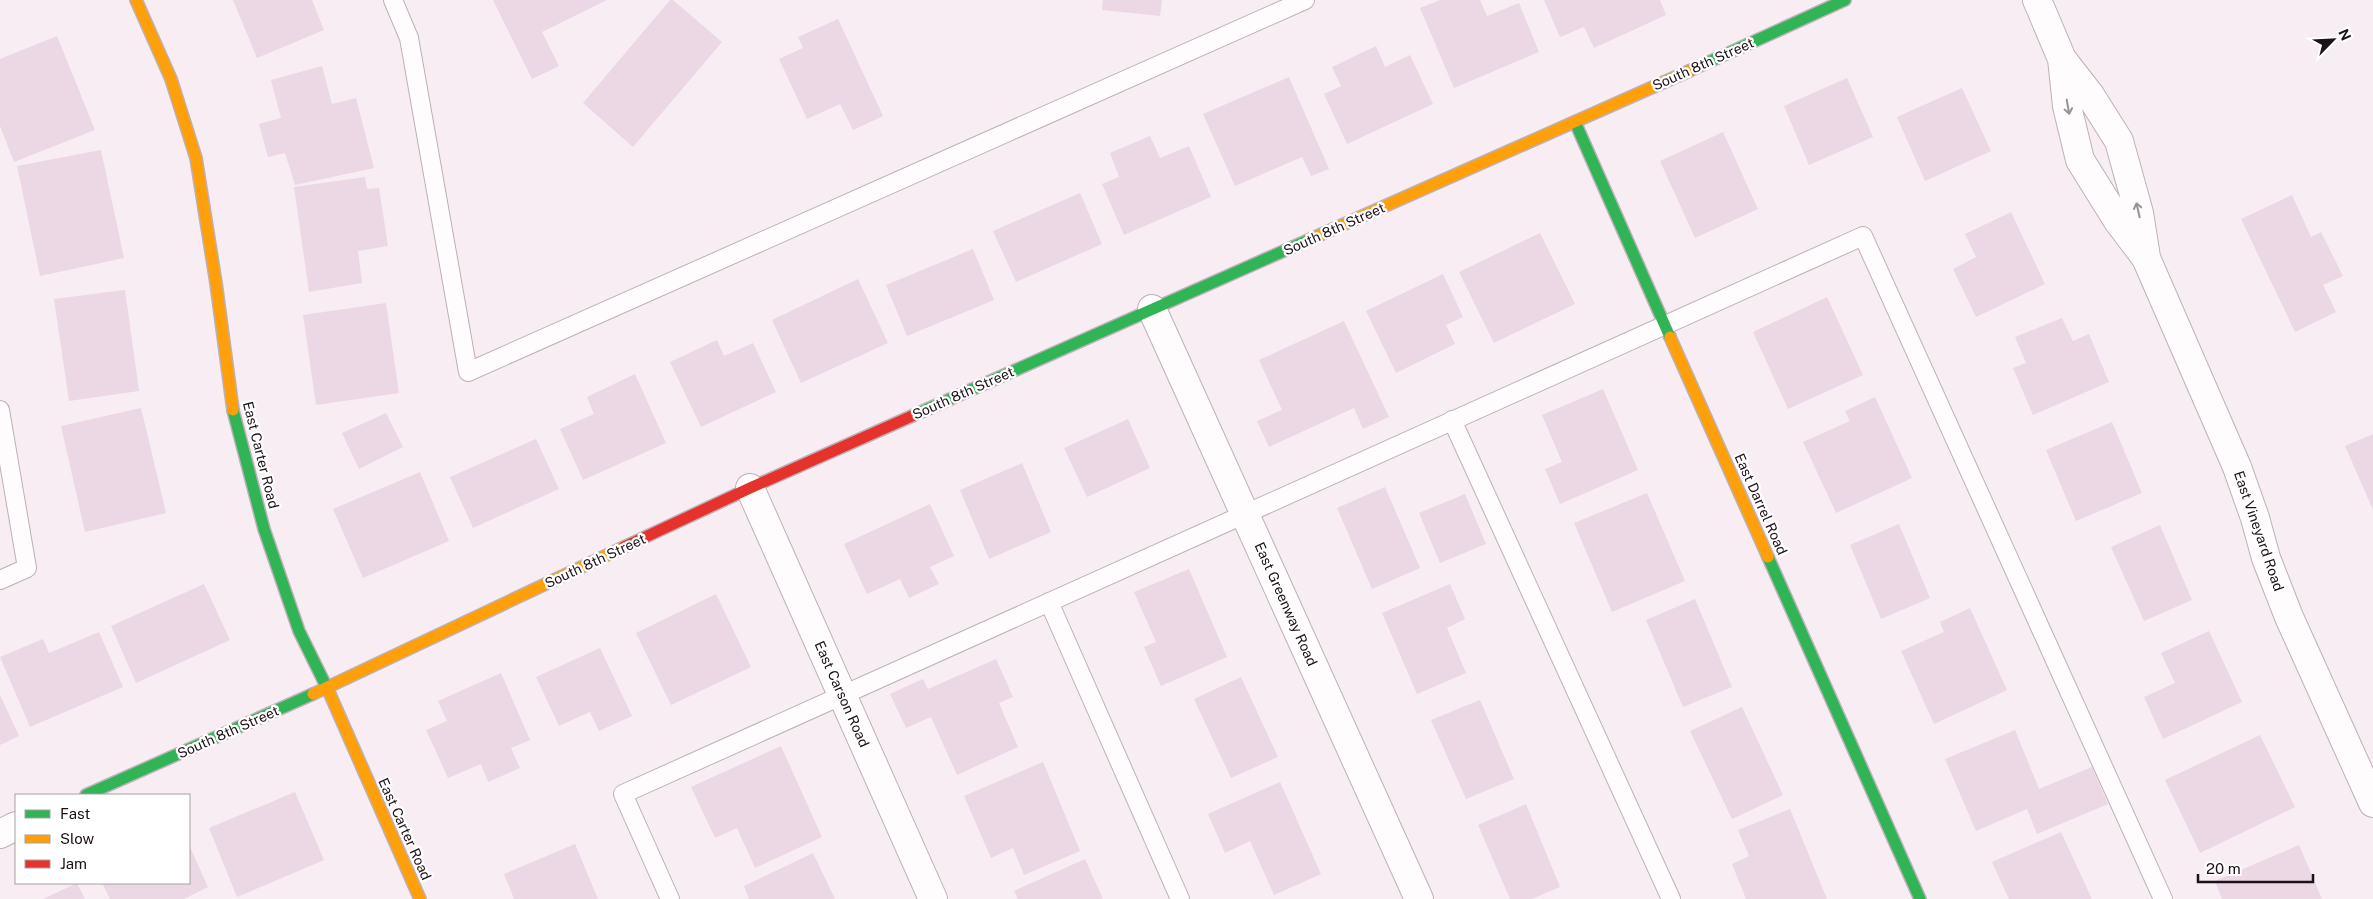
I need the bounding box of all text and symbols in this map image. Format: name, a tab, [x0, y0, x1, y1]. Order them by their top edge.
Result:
north arrow	[2308, 15, 2358, 65]
text: N	[2335, 26, 2354, 43]
street label: South 8th Street	[1650, 34, 1756, 94]
one-way arrow	[2063, 98, 2073, 114]
street label: South 8th Street	[1281, 199, 1387, 259]
one-way arrow	[2133, 203, 2142, 219]
street label: South 8th Street	[910, 363, 1016, 423]
street label: East Carter Road	[240, 400, 282, 510]
street label: East Darrel Road	[1732, 451, 1790, 557]
street label: East Vineyard Road	[2231, 469, 2287, 593]
street label: South 8th Street	[542, 531, 648, 591]
street label: East Greenway Road	[1252, 540, 1320, 668]
street label: East Carson Road	[811, 638, 873, 750]
street label: South 8th Street	[175, 702, 281, 762]
street label: East Carter Road	[375, 776, 435, 882]
legend	[15, 794, 190, 884]
text: Fast	[60, 805, 90, 822]
text: Slow	[60, 830, 95, 847]
scale bar	[2198, 852, 2313, 884]
text: Jam	[60, 855, 87, 872]
text: 20 m	[2206, 860, 2241, 877]

